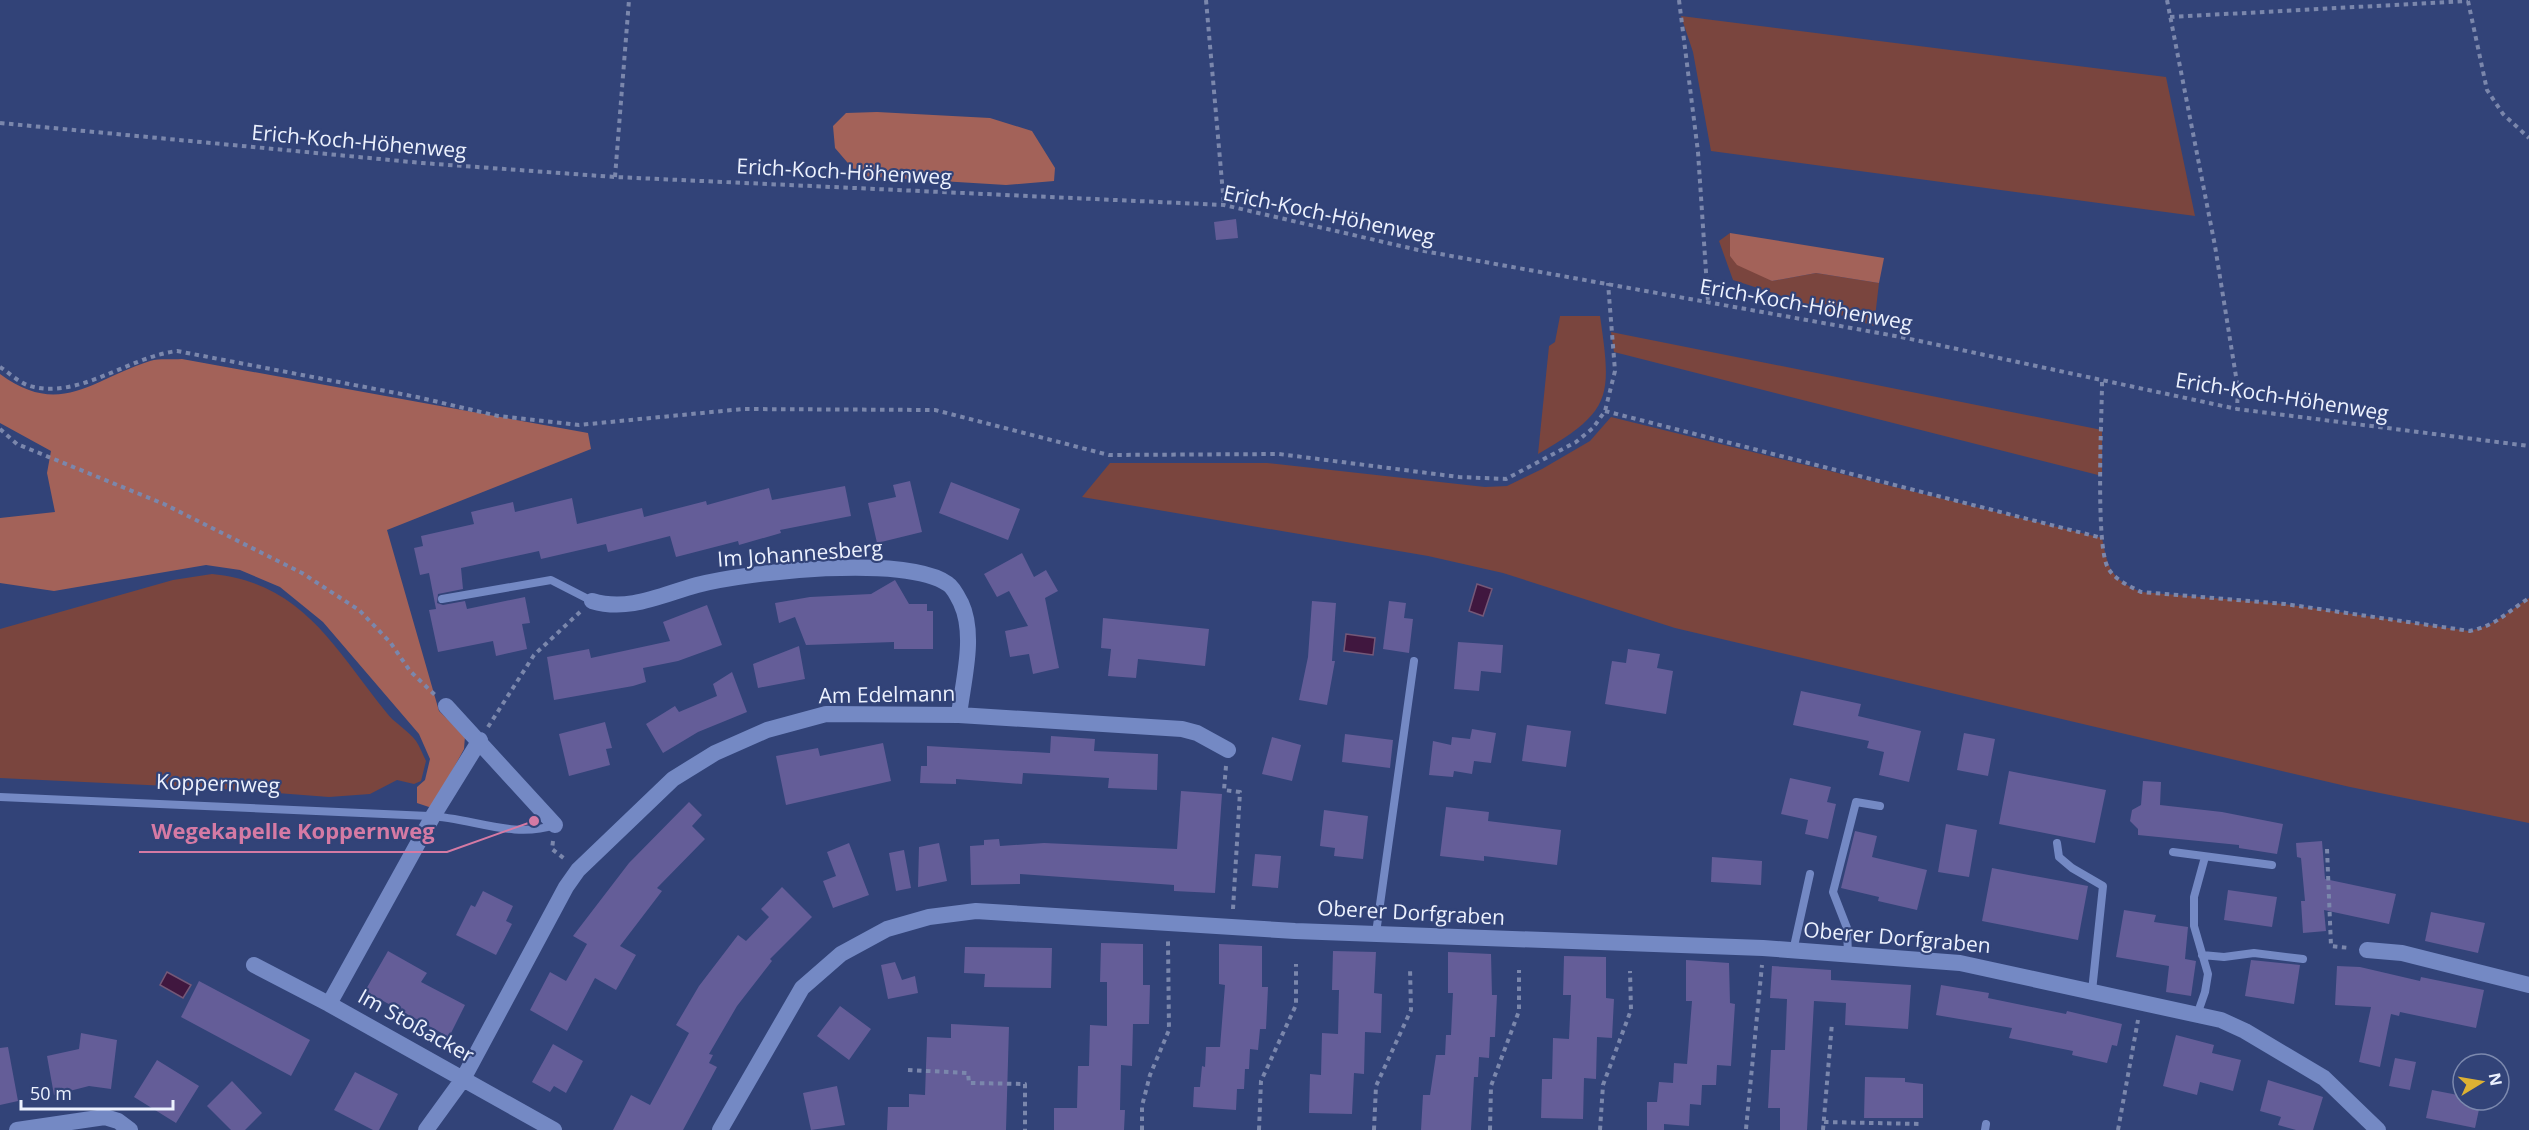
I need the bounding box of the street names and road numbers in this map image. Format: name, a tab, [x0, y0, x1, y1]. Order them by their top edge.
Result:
street label: Erich-Koch-Höhenweg	[250, 118, 468, 164]
street label: Erich-Koch-Höhenweg	[736, 151, 952, 191]
street label: Erich-Koch-Höhenweg	[1221, 178, 1438, 250]
street label: Erich-Koch-Höhenweg	[1698, 272, 1915, 337]
street label: Erich-Koch-Höhenweg	[2174, 365, 2391, 427]
street label: Im Johannesberg	[716, 533, 884, 573]
street label: Am Edelmann	[818, 679, 956, 709]
street label: Koppernweg	[156, 767, 280, 799]
street label: Oberer Dorfgraben	[1316, 893, 1506, 931]
street label: Oberer Dorfgraben	[1802, 915, 1992, 959]
street label: Im Stoßacker	[353, 982, 480, 1069]

